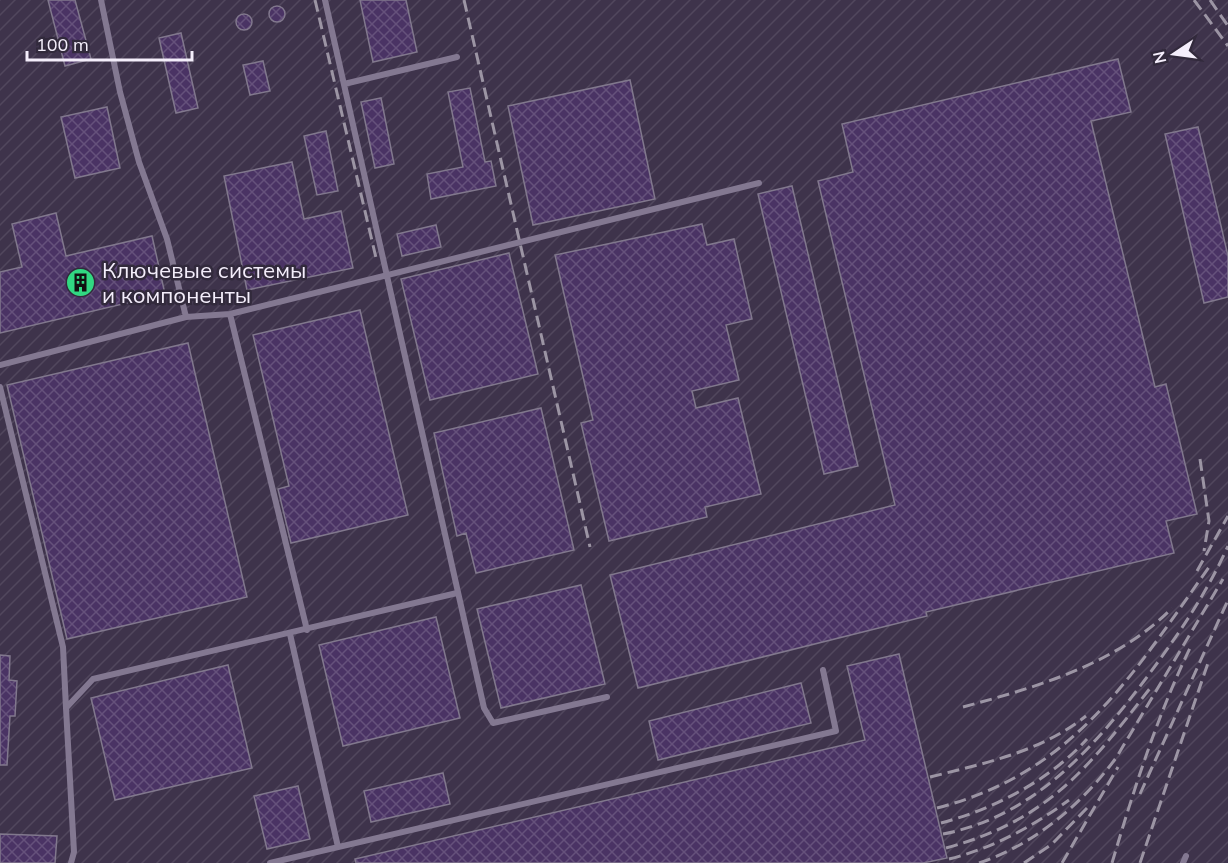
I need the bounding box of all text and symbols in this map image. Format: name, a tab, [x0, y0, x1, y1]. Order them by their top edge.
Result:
scale bar	[27, 24, 192, 62]
north arrow	[1144, 24, 1204, 84]
text: 100 m	[36, 33, 89, 56]
text: N	[1148, 49, 1170, 66]
place label: Ключевые системы и компоненты	[102, 256, 306, 309]
building icon: Ключевые системы и компоненты	[65, 267, 97, 299]

